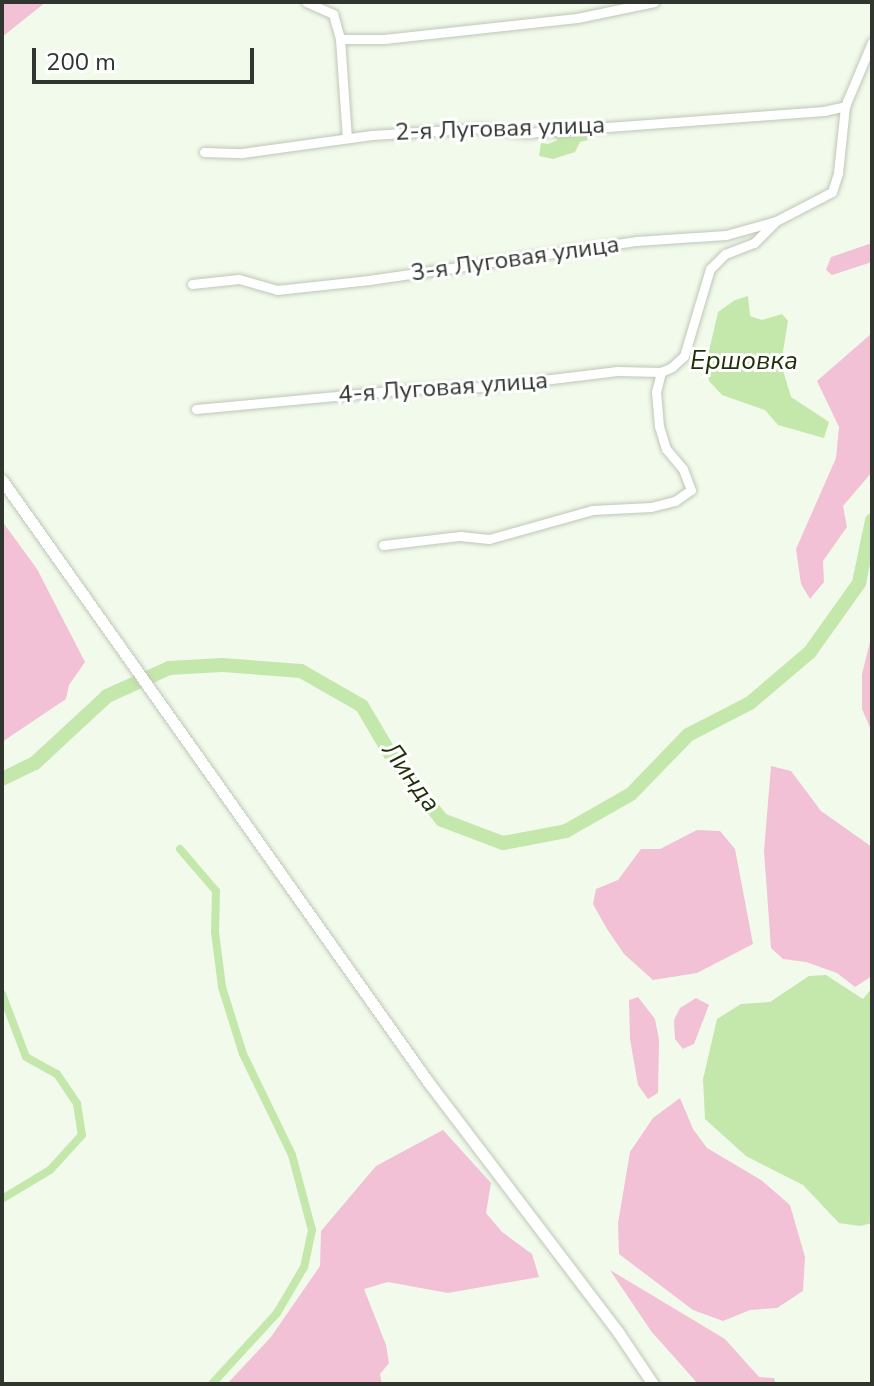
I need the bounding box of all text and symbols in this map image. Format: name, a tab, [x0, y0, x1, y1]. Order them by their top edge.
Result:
scale bar	[36, 32, 258, 82]
text: 200 m	[46, 46, 116, 78]
street label: 2-я Луговая улица	[394, 111, 606, 147]
street label: 3-я Луговая улица	[409, 230, 621, 288]
water label: Ершовка	[690, 345, 798, 377]
street label: 4-я Луговая улица	[337, 366, 549, 410]
water label: Линда	[375, 736, 447, 818]

